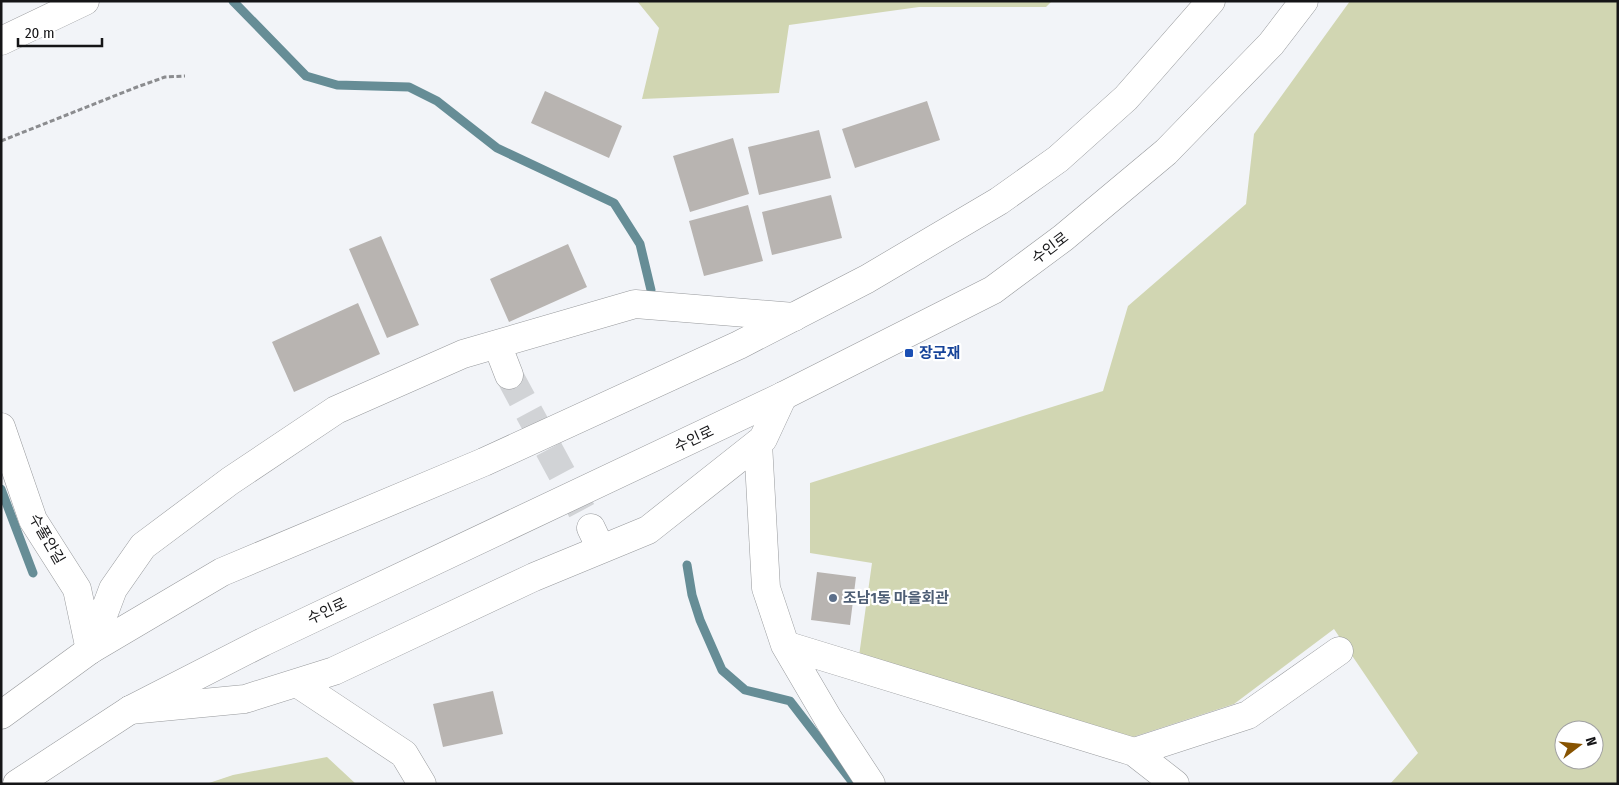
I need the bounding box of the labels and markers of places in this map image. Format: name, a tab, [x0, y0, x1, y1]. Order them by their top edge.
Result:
place label: 장군재	[919, 344, 960, 362]
marker: 장군재	[903, 347, 915, 359]
place label: 조남1동 마을회관	[843, 589, 949, 607]
marker: 조남1동 마을회관	[827, 592, 839, 604]

